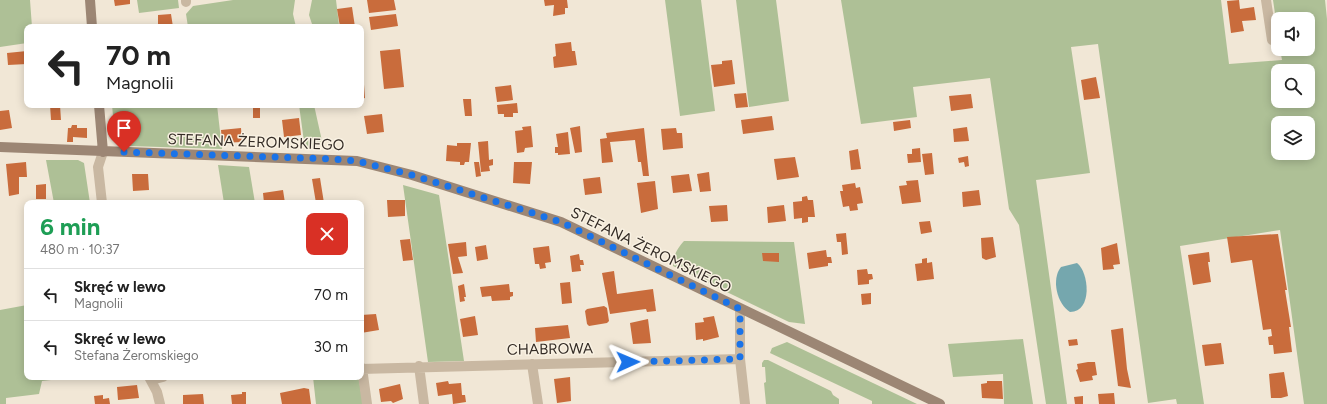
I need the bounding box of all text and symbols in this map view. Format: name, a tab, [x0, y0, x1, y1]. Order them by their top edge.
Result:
map controls	[1271, 12, 1315, 160]
button: sound	[1271, 12, 1315, 56]
text: 70 m	[106, 38, 171, 72]
icon: left	[40, 40, 92, 92]
button: search	[1271, 64, 1315, 108]
text: Magnolii	[106, 72, 174, 94]
pin	[107, 111, 141, 152]
button: layers	[1271, 116, 1315, 160]
icon: arrive	[113, 117, 135, 139]
street label: STEFANA ŻEROMSKIEGO	[167, 130, 345, 154]
street label: STEFANA ŻEROMSKIEGO	[568, 203, 734, 297]
text: 6 min	[40, 212, 100, 241]
button: close	[306, 213, 348, 255]
text: 480 m · 10:37	[40, 242, 119, 257]
text: Skręć w lewo	[74, 278, 166, 296]
icon: left	[40, 284, 62, 306]
text: 70 m	[314, 286, 348, 304]
text: Magnolii	[74, 296, 123, 311]
text: Skręć w lewo	[74, 330, 166, 348]
icon: left	[40, 336, 62, 358]
text: 30 m	[314, 338, 348, 356]
street label: CHABROWA	[507, 339, 593, 359]
position arrow	[607, 341, 649, 383]
text: Stefana Żeromskiego	[74, 348, 199, 363]

